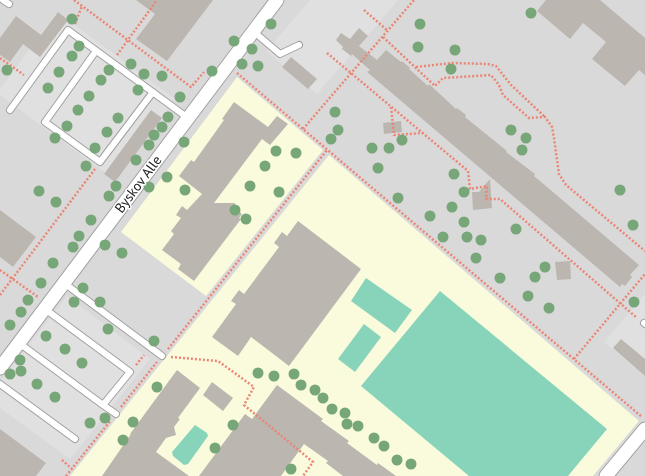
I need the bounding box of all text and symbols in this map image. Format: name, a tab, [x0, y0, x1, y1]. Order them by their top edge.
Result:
street label: Byskov Alle	[111, 152, 165, 216]

